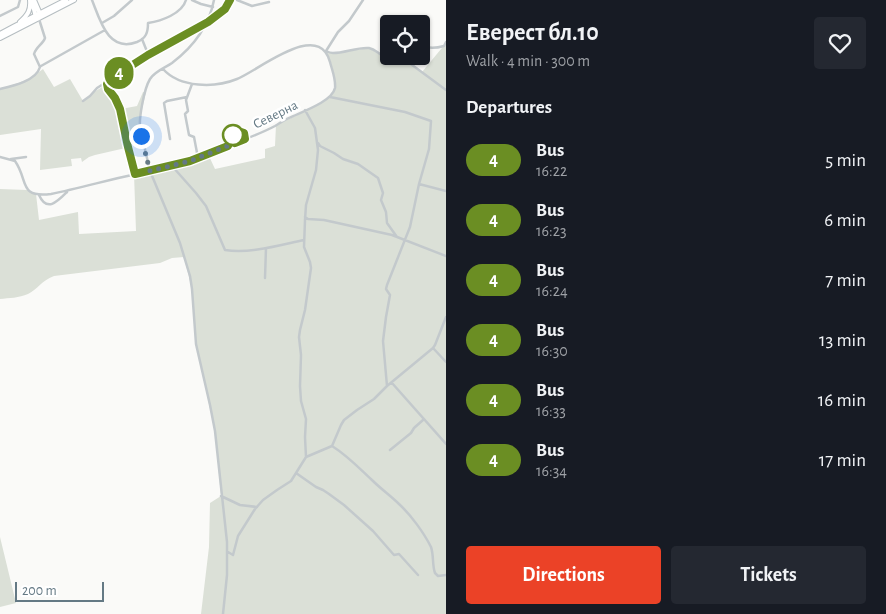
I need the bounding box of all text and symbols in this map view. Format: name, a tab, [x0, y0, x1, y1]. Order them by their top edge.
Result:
map controls	[380, 15, 430, 65]
button: locate	[380, 15, 430, 65]
button: heart	[814, 17, 866, 69]
text: Еверест бл.10	[466, 21, 599, 45]
text: Walk · 4 min · 300 m	[466, 53, 590, 69]
line badge: 4	[103, 57, 135, 89]
text: 4	[114, 64, 124, 82]
street label: Северна	[251, 98, 301, 132]
text: Departures	[466, 98, 552, 117]
your location	[129, 124, 154, 149]
unlabelled marker	[222, 124, 244, 146]
text: Bus	[536, 141, 564, 160]
text: 4	[489, 151, 498, 169]
text: 5 min	[825, 151, 866, 170]
text: 16:22	[536, 163, 567, 179]
text: Bus	[536, 201, 564, 220]
text: 4	[489, 211, 498, 229]
text: 6 min	[824, 211, 866, 230]
text: 16:23	[536, 223, 567, 239]
text: Bus	[536, 261, 564, 280]
text: 4	[489, 271, 498, 289]
text: 7 min	[825, 271, 866, 290]
text: 16:24	[536, 283, 568, 299]
text: Bus	[536, 321, 564, 340]
text: 4	[489, 331, 498, 349]
text: 13 min	[819, 331, 866, 350]
text: 16:30	[536, 343, 568, 359]
text: Bus	[536, 381, 564, 400]
text: 4	[489, 391, 498, 409]
text: 16 min	[818, 391, 866, 410]
text: 16:33	[536, 403, 566, 419]
text: Bus	[536, 441, 564, 460]
text: 4	[489, 451, 498, 469]
text: 17 min	[819, 451, 866, 470]
text: 16:34	[536, 463, 567, 479]
button: Directions	[466, 546, 661, 604]
button: Tickets	[671, 546, 866, 604]
scale bar	[15, 579, 104, 602]
text: 200 m	[22, 584, 57, 598]

